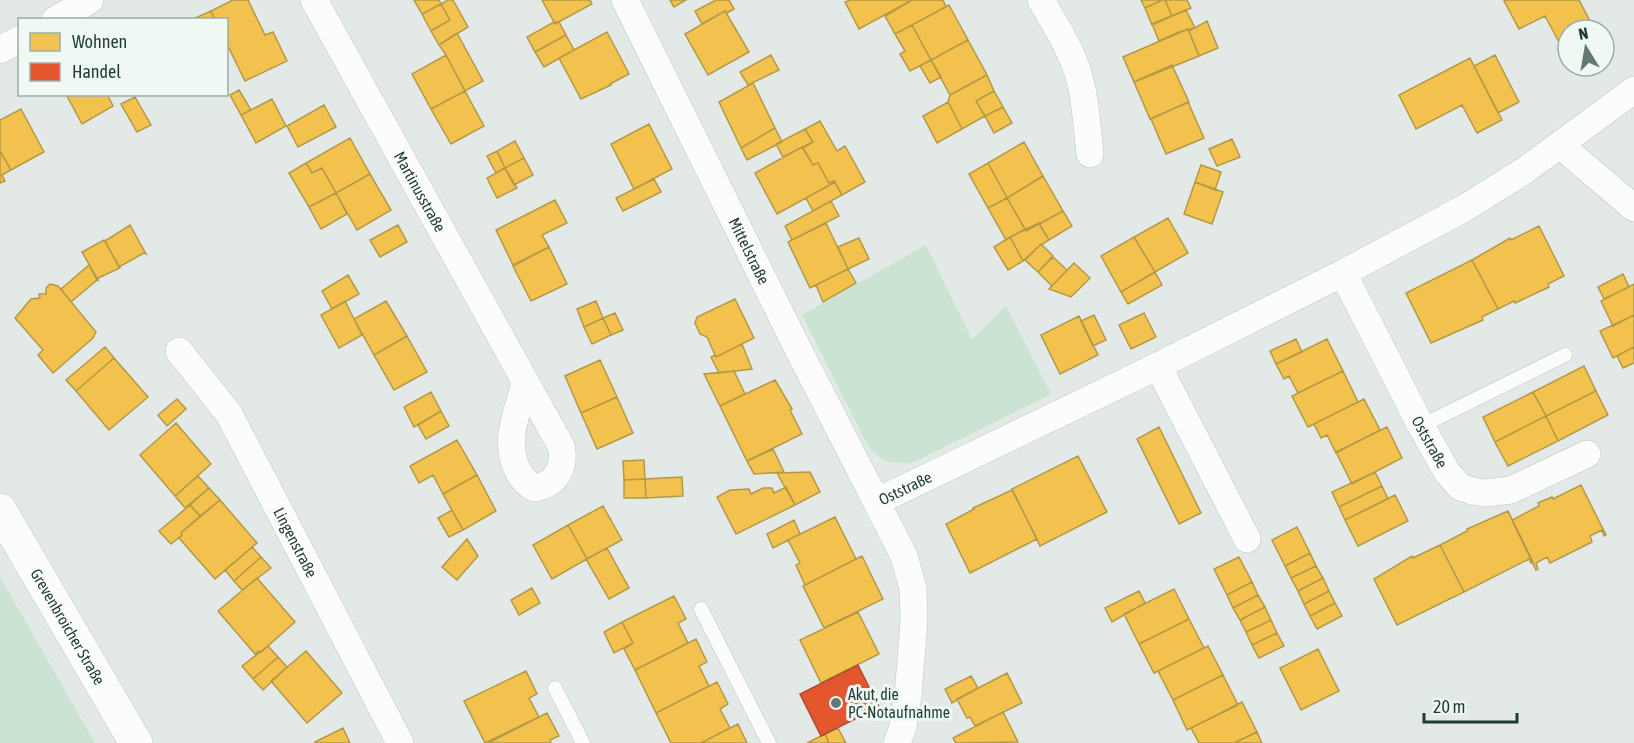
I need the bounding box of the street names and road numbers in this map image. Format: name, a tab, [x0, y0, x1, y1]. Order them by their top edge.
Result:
street label: Martinusstraße	[391, 148, 450, 235]
street label: Mittelstraße	[725, 215, 773, 287]
street label: Oststraße	[1408, 413, 1452, 471]
street label: Oststraße	[876, 468, 934, 508]
street label: Lingenstraße	[270, 504, 321, 580]
street label: Grevenbroicher Straße	[27, 565, 109, 688]

